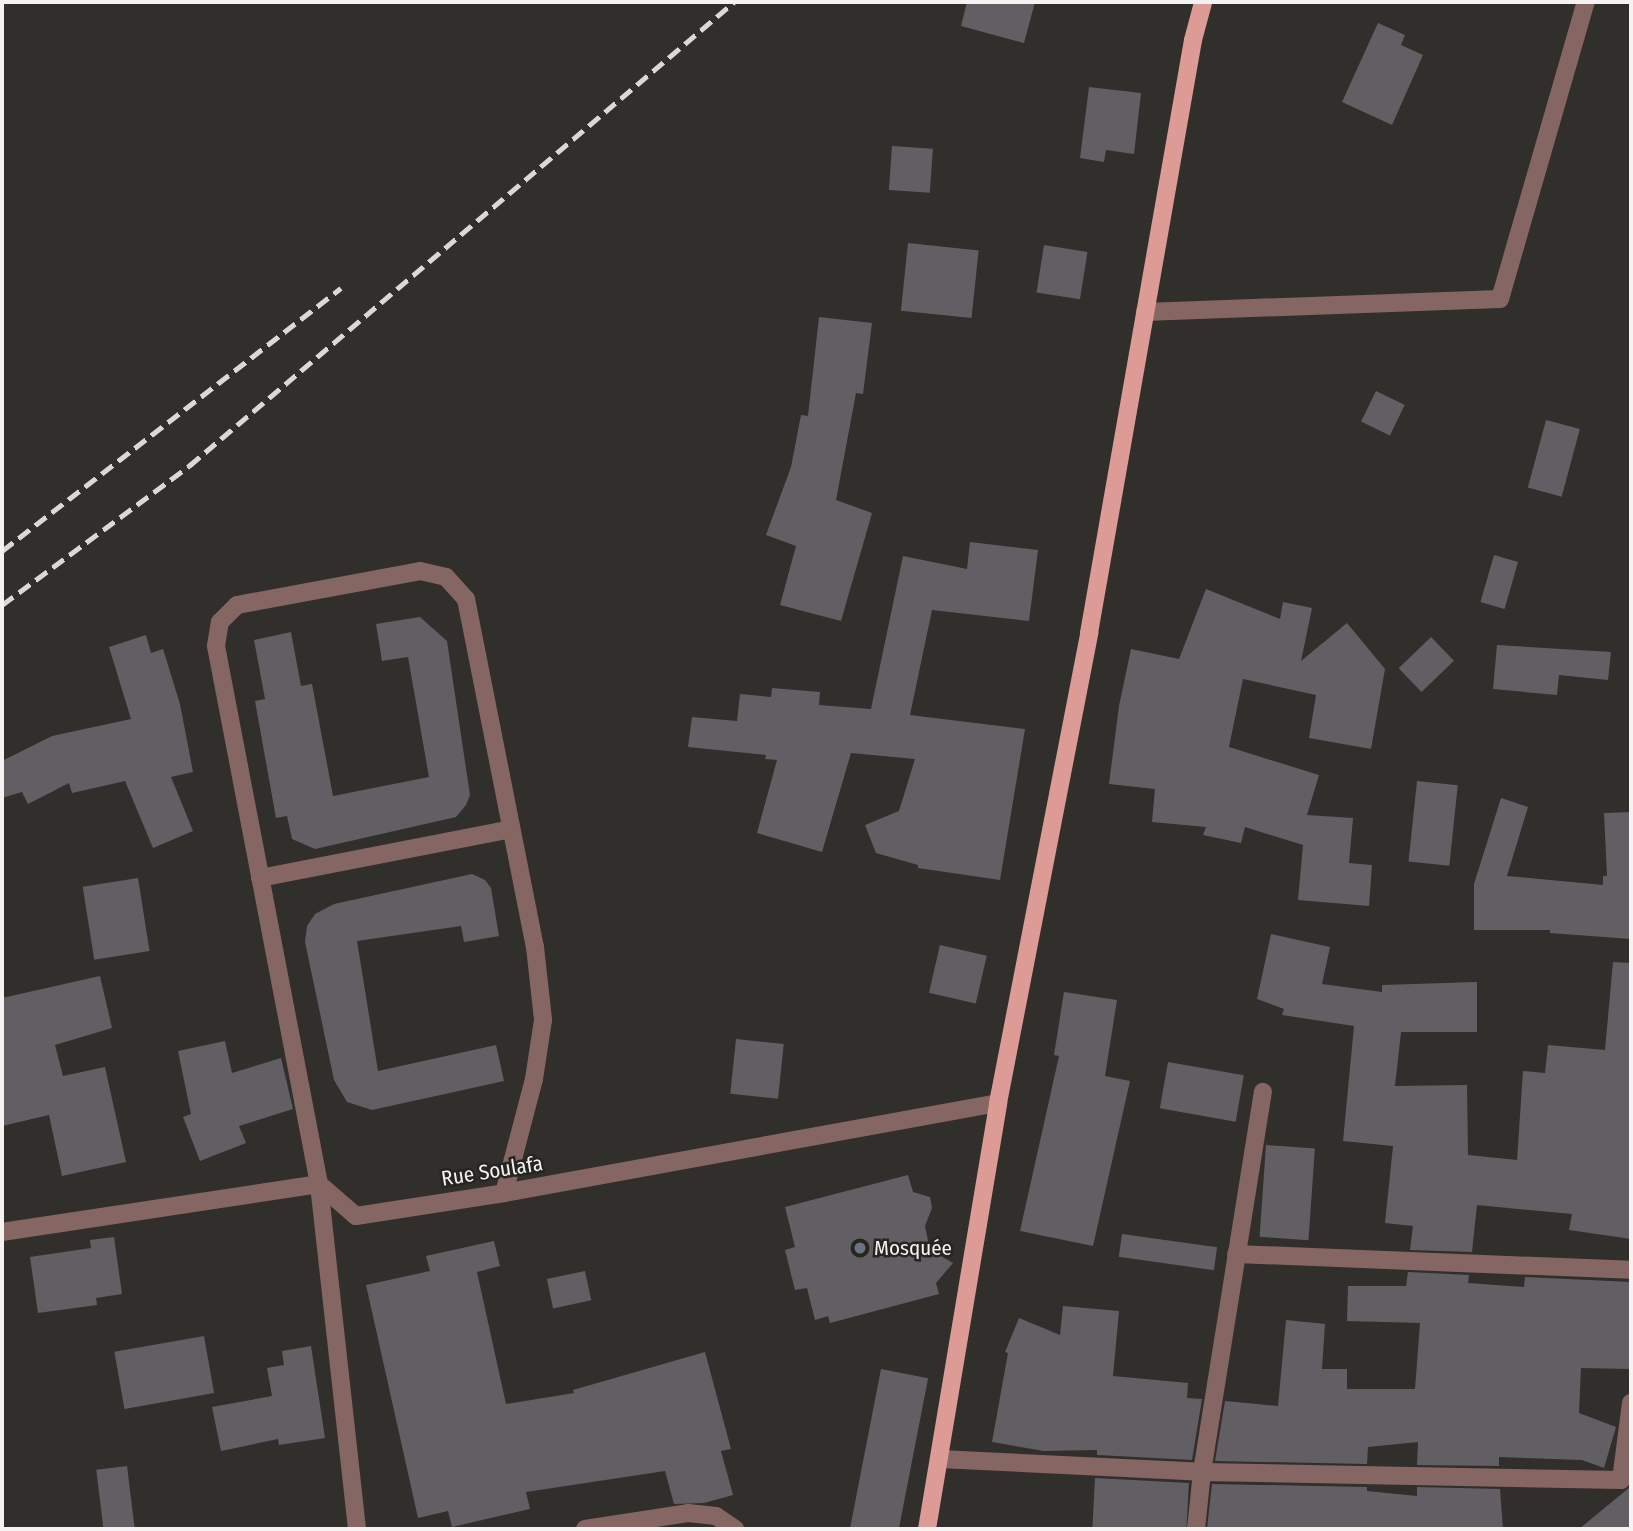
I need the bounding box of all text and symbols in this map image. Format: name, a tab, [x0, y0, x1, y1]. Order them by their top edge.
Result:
street label: Rue Soulafa	[440, 1151, 544, 1191]
place label: Mosquée	[874, 1235, 952, 1261]
marker: Mosquée	[852, 1240, 868, 1256]

